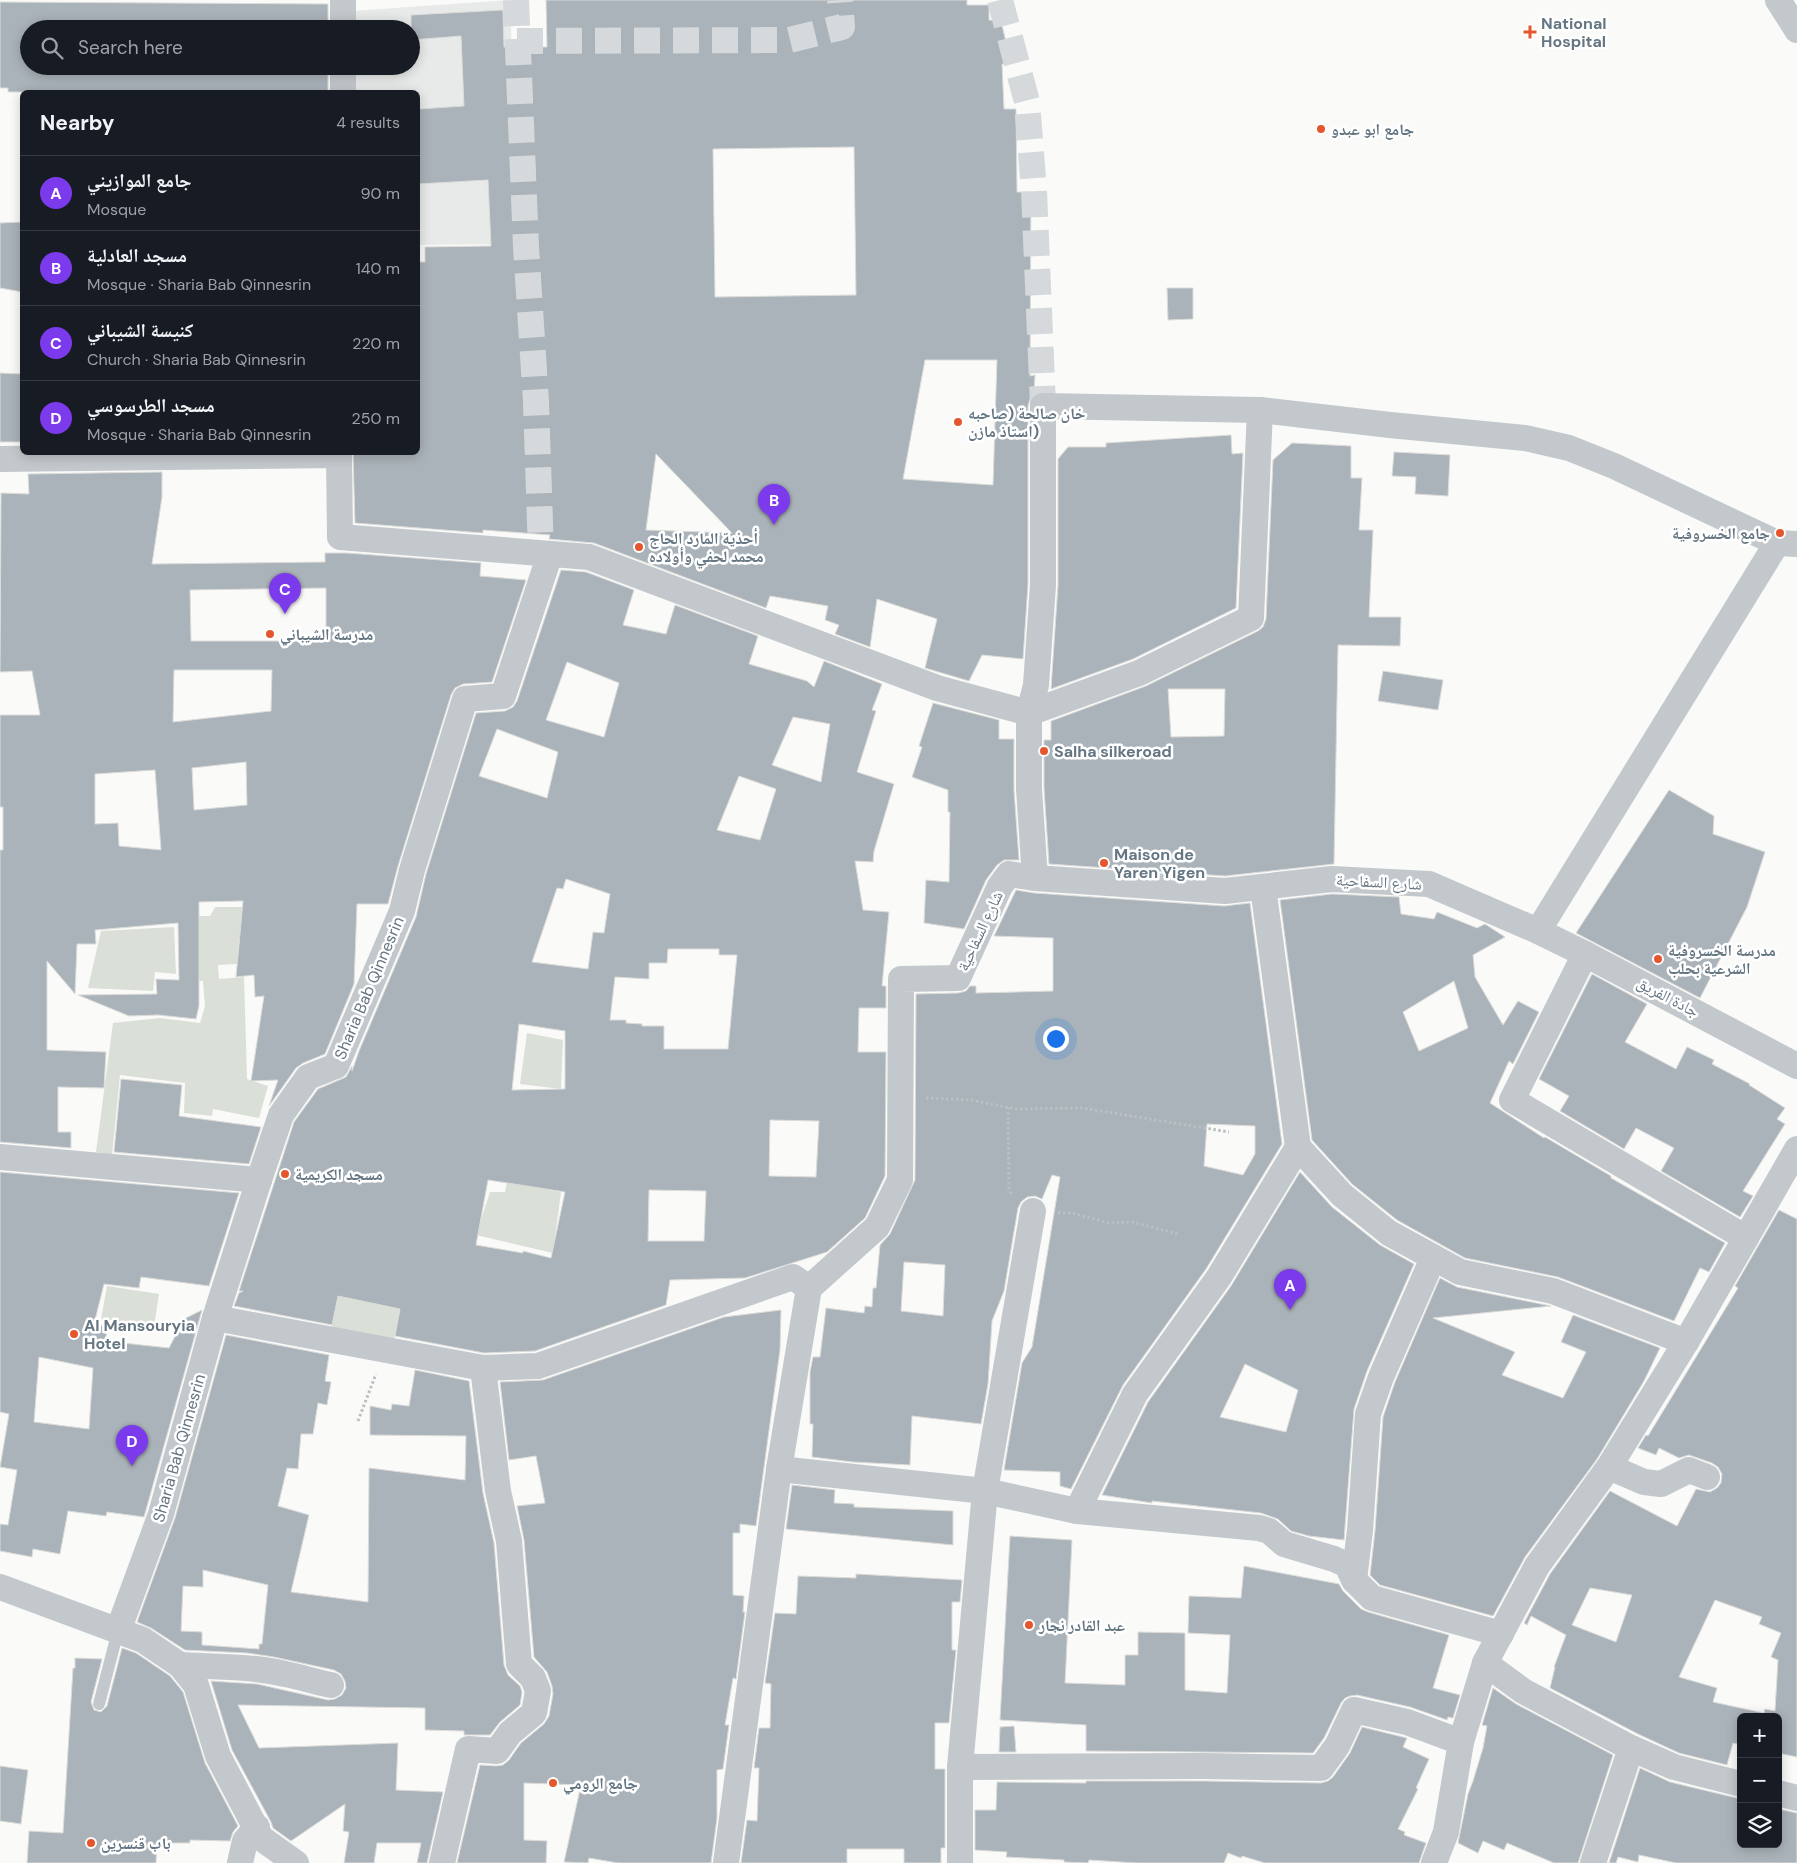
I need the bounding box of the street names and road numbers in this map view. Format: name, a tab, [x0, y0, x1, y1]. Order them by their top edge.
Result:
street label: شارع السفاحية	[1336, 869, 1422, 895]
street label: شارع السفاحية	[952, 888, 1008, 974]
street label: Sharia Bab Qinnesrin	[329, 913, 409, 1063]
street label: جادة الفريق	[1633, 972, 1703, 1022]
street label: Sharia Bab Qinnesrin	[148, 1371, 210, 1525]

